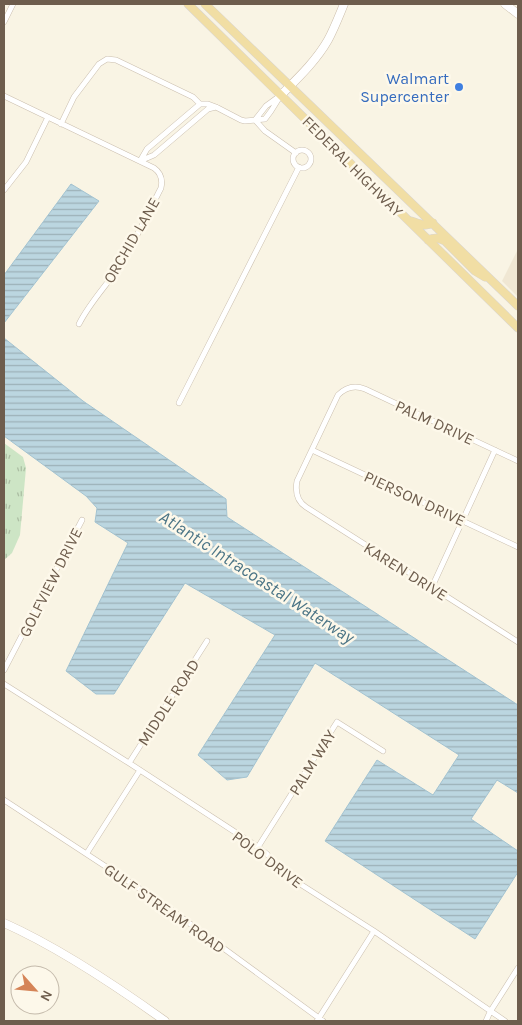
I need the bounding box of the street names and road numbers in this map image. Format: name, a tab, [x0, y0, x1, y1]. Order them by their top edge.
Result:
street label: FEDERAL HIGHWAY	[298, 112, 407, 221]
street label: ORCHID LANE	[99, 194, 164, 287]
street label: PALM DRIVE	[392, 396, 477, 449]
street label: PIERSON DRIVE	[361, 467, 469, 530]
street label: GOLFVIEW DRIVE	[15, 524, 86, 640]
street label: KAREN DRIVE	[360, 538, 451, 605]
street label: MIDDLE ROAD	[133, 655, 203, 749]
street label: PALM WAY	[285, 726, 340, 799]
street label: POLO DRIVE	[229, 827, 307, 892]
street label: GULF STREAM ROAD	[101, 860, 229, 957]

